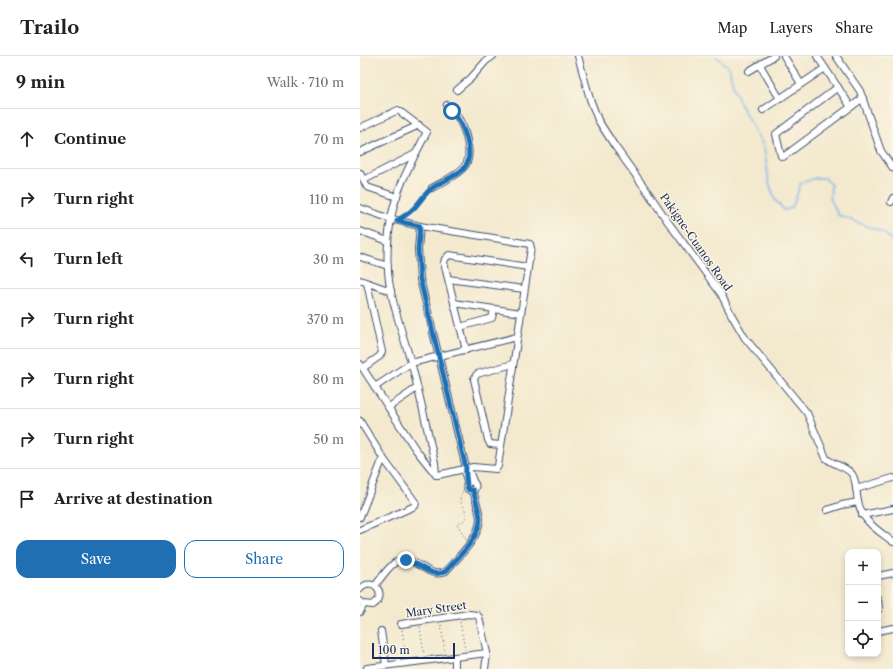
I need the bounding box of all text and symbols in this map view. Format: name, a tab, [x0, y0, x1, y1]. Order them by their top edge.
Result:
text: Trailo	[20, 16, 79, 39]
text: Map	[717, 19, 747, 37]
text: Layers	[769, 19, 813, 37]
text: Share	[835, 19, 873, 37]
text: 9 min	[16, 72, 65, 92]
text: Walk · 710 m	[267, 74, 344, 90]
route start	[443, 102, 461, 120]
icon: ahead	[16, 128, 38, 150]
text: Continue	[54, 129, 126, 148]
text: 70 m	[314, 131, 344, 147]
icon: right	[16, 188, 38, 210]
text: Turn right	[54, 189, 134, 208]
street label: Pakigne-Cuanos Road	[657, 190, 735, 294]
text: 110 m	[309, 191, 344, 207]
icon: left	[16, 248, 38, 270]
text: Turn left	[54, 249, 123, 268]
text: 30 m	[313, 251, 344, 267]
icon: right	[16, 308, 38, 330]
text: Turn right	[54, 309, 134, 328]
text: 370 m	[307, 311, 344, 327]
icon: right	[16, 368, 38, 390]
text: Turn right	[54, 369, 134, 388]
text: 80 m	[312, 371, 344, 387]
icon: right	[16, 428, 38, 450]
text: Turn right	[54, 429, 134, 448]
text: 50 m	[313, 431, 344, 447]
icon: arrive	[16, 488, 38, 510]
text: Arrive at destination	[54, 489, 213, 508]
button: Save	[16, 540, 176, 578]
button: Share	[184, 540, 344, 578]
map controls	[845, 549, 881, 657]
button: +	[845, 549, 881, 585]
route end	[397, 551, 415, 569]
button: −	[845, 585, 881, 621]
street label: Mary Street	[405, 598, 467, 620]
button: locate	[845, 621, 881, 657]
scale bar	[372, 641, 455, 660]
text: 100 m	[378, 643, 410, 657]

